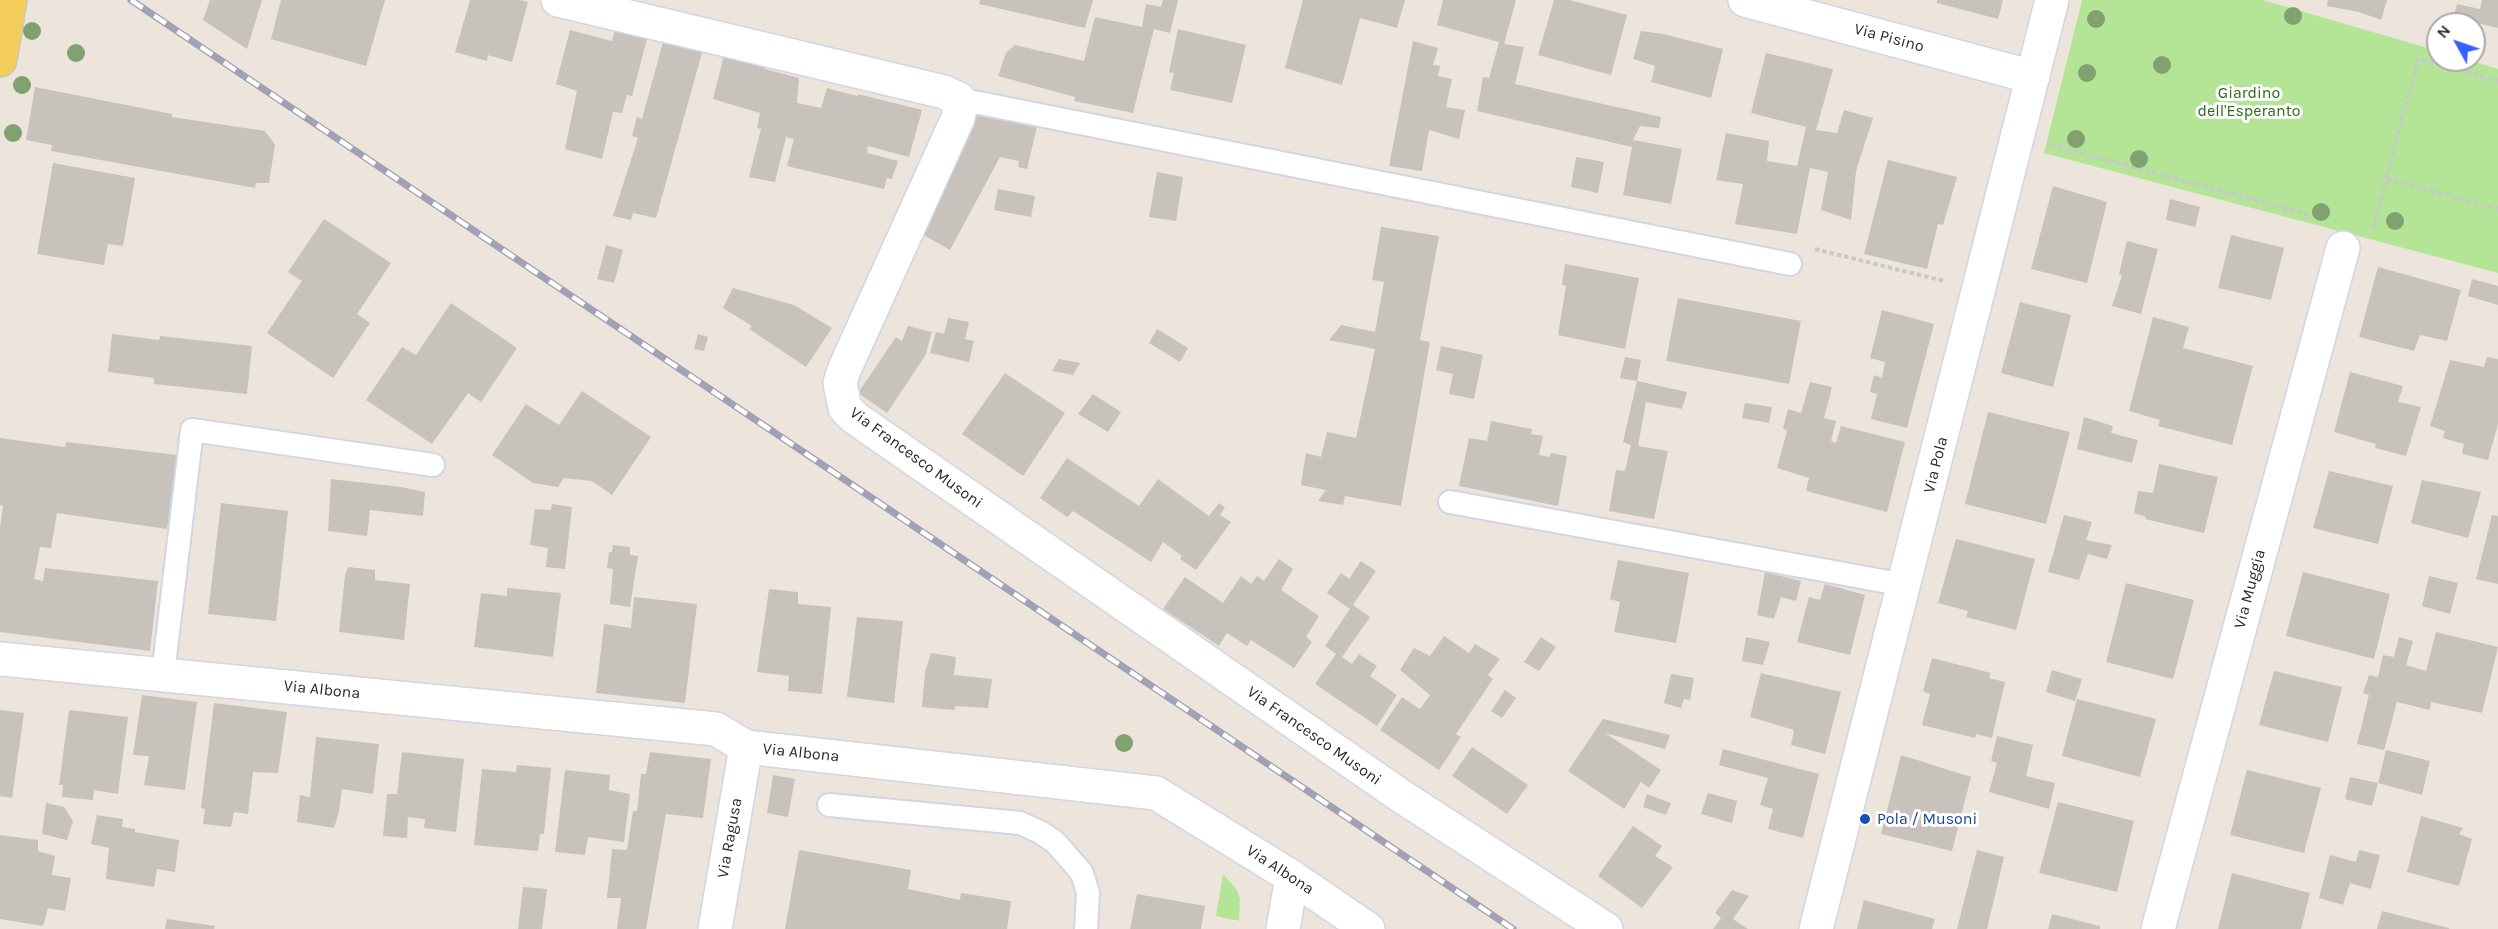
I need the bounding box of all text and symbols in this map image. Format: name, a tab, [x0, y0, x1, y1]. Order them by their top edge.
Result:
north arrow	[2426, 12, 2486, 72]
street label: Via Pisino	[1852, 19, 1926, 57]
text: N	[2432, 21, 2454, 42]
park label: Giardino dell'Esperanto	[2198, 83, 2300, 121]
street label: Via Francesco Musoni	[846, 403, 986, 513]
street label: Via Pola	[1920, 435, 1952, 495]
street label: Via Muggia	[2230, 547, 2270, 631]
street label: Via Albona	[283, 676, 361, 704]
street label: Via Francesco Musoni	[1243, 682, 1385, 790]
street label: Via Albona	[762, 739, 840, 767]
street label: Via Ragusa	[714, 796, 746, 880]
place label: Pola / Musoni	[1877, 809, 1977, 829]
marker: Pola / Musoni	[1858, 812, 1872, 826]
street label: Via Albona	[1243, 841, 1317, 899]

